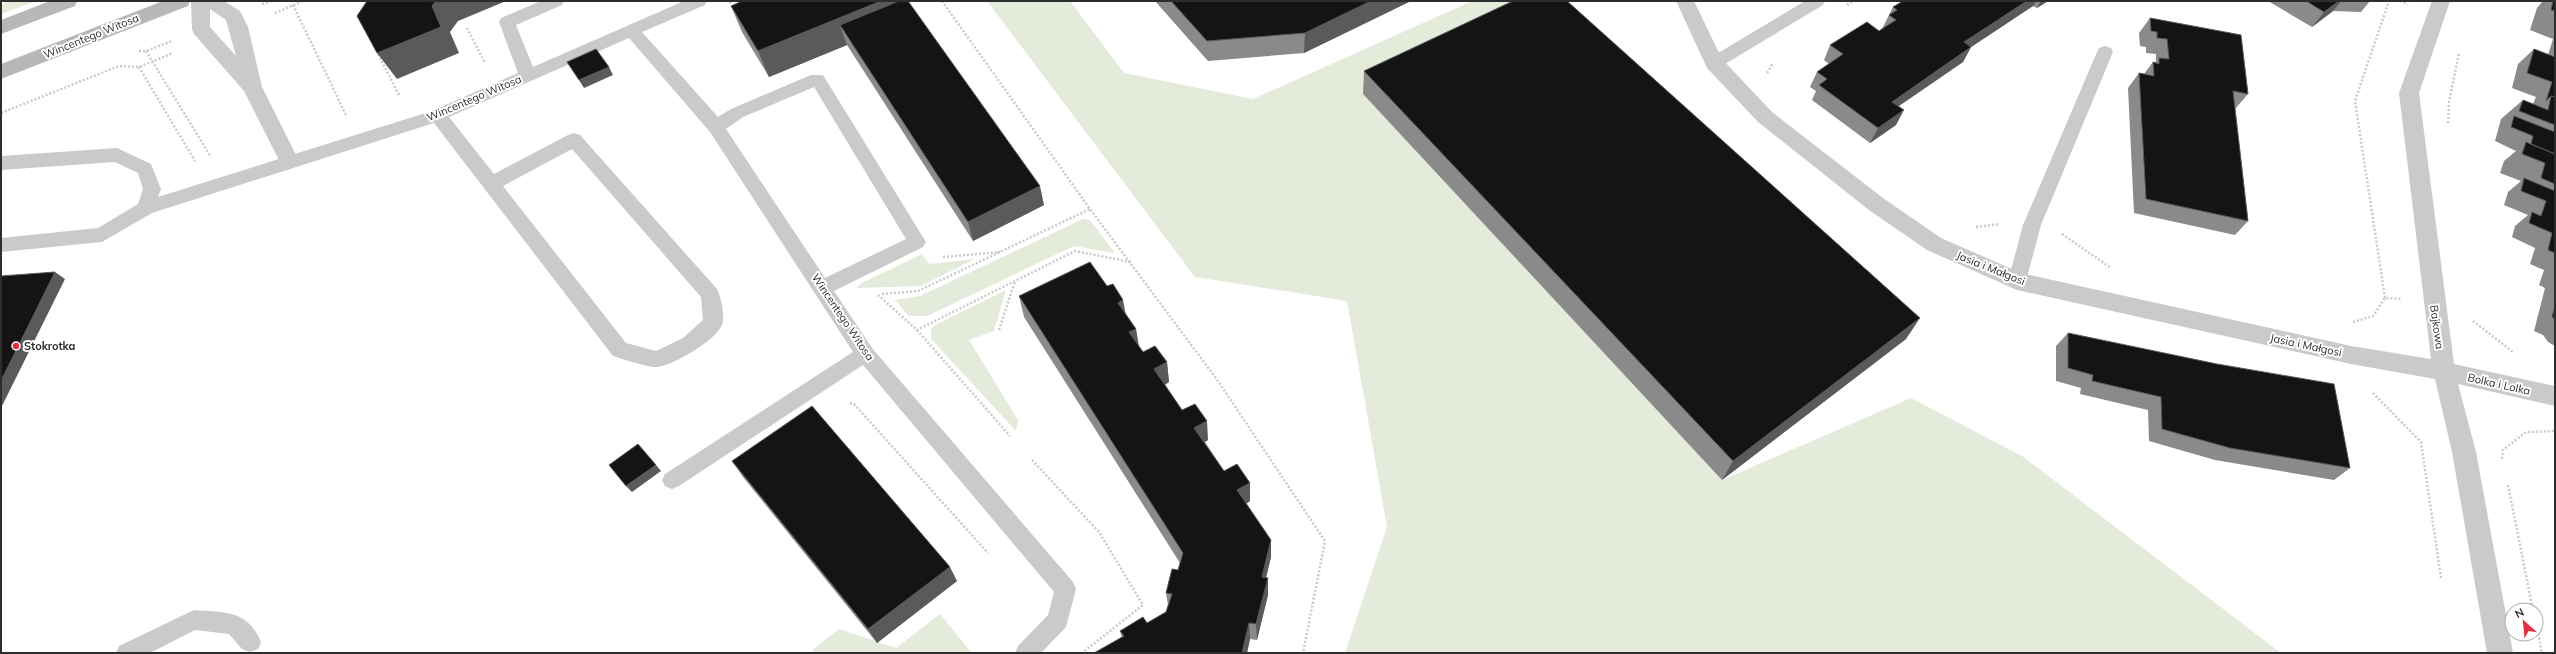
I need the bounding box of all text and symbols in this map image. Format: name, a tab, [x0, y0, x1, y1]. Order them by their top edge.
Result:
street label: Wincentego Witosa	[41, 10, 141, 62]
street label: Wincentego Witosa	[424, 72, 524, 124]
street label: Jasia i Małgosi	[1955, 248, 2027, 288]
street label: Wincentego Witosa	[809, 271, 877, 363]
street label: Bajkowa	[2427, 304, 2447, 350]
street label: Jasia i Małgosi	[2269, 331, 2343, 359]
place label: Stokrotka	[24, 339, 76, 353]
marker: Stokrotka	[11, 341, 21, 351]
street label: Bolka i Lolka	[2466, 370, 2532, 398]
north arrow	[2504, 602, 2544, 642]
text: N	[2513, 605, 2526, 621]

